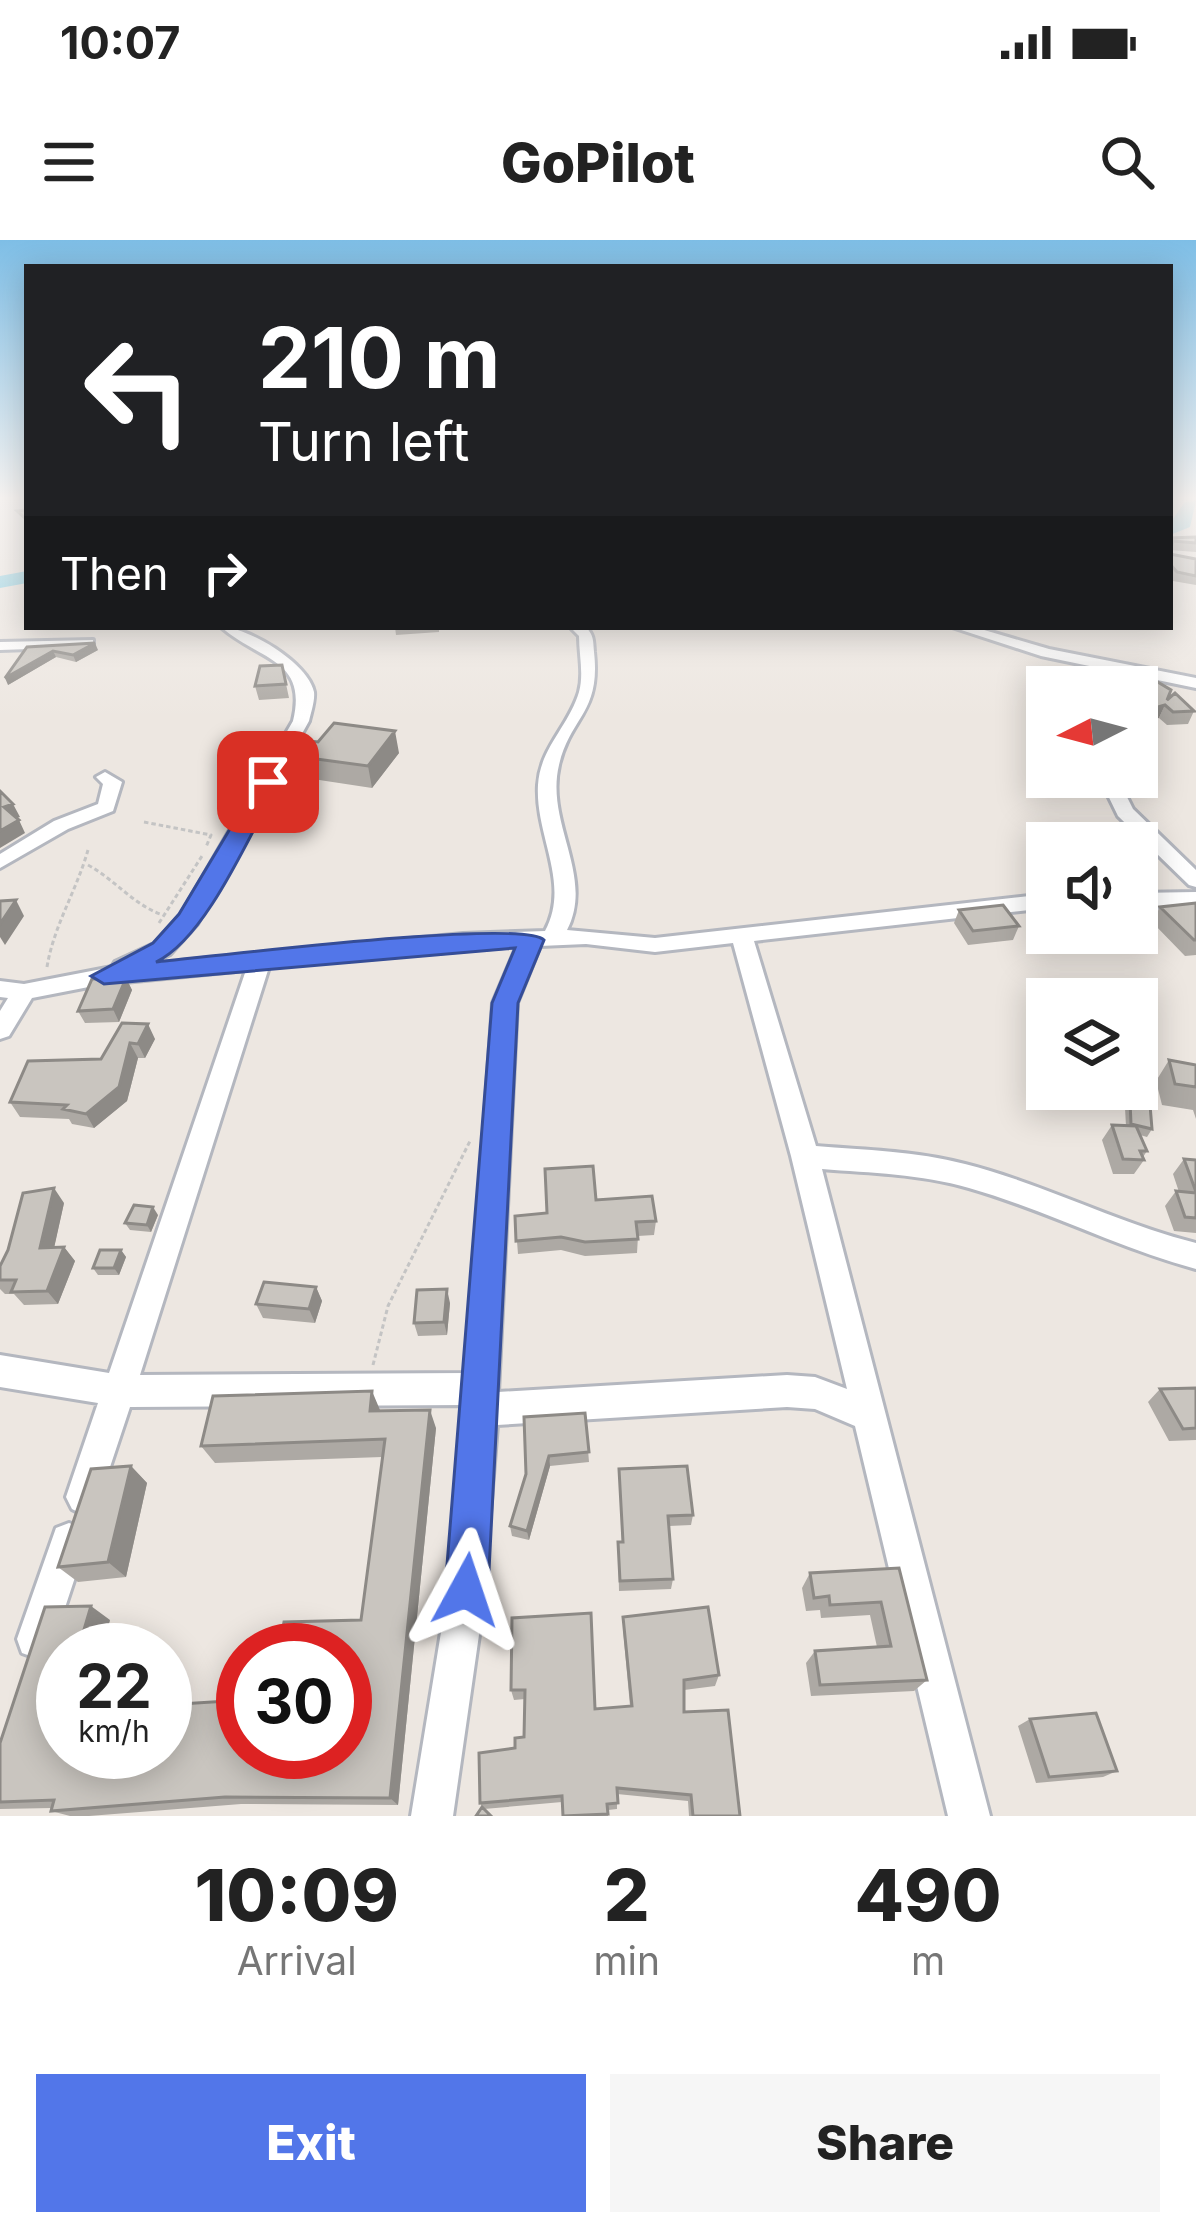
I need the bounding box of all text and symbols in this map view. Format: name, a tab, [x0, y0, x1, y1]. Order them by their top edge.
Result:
text: 10:07	[60, 15, 180, 70]
icon: menu	[36, 129, 102, 195]
icon: search	[1094, 129, 1160, 195]
text: GoPilot	[501, 130, 695, 195]
text: 210 m	[258, 307, 500, 408]
icon: left	[60, 312, 216, 468]
text: Turn left	[258, 409, 469, 474]
icon: right	[192, 540, 258, 606]
text: Then	[60, 546, 168, 601]
north arrow	[1026, 666, 1158, 798]
map controls	[1026, 666, 1158, 1110]
pin	[217, 731, 319, 833]
icon: arrive	[235, 749, 301, 815]
button: sound	[1026, 822, 1158, 954]
button: layers	[1026, 978, 1158, 1110]
position arrow	[403, 1527, 529, 1653]
speed limit sign: 30	[216, 1623, 372, 1779]
text: 22	[76, 1650, 152, 1722]
text: km/h	[78, 1713, 150, 1749]
text: 10:09	[194, 1851, 399, 1938]
text: 2	[604, 1851, 650, 1938]
text: 490	[855, 1851, 1002, 1938]
text: Arrival	[237, 1937, 357, 1984]
text: min	[593, 1937, 660, 1984]
text: m	[911, 1937, 945, 1984]
button: Exit	[36, 2074, 586, 2212]
button: Share	[610, 2074, 1160, 2212]

